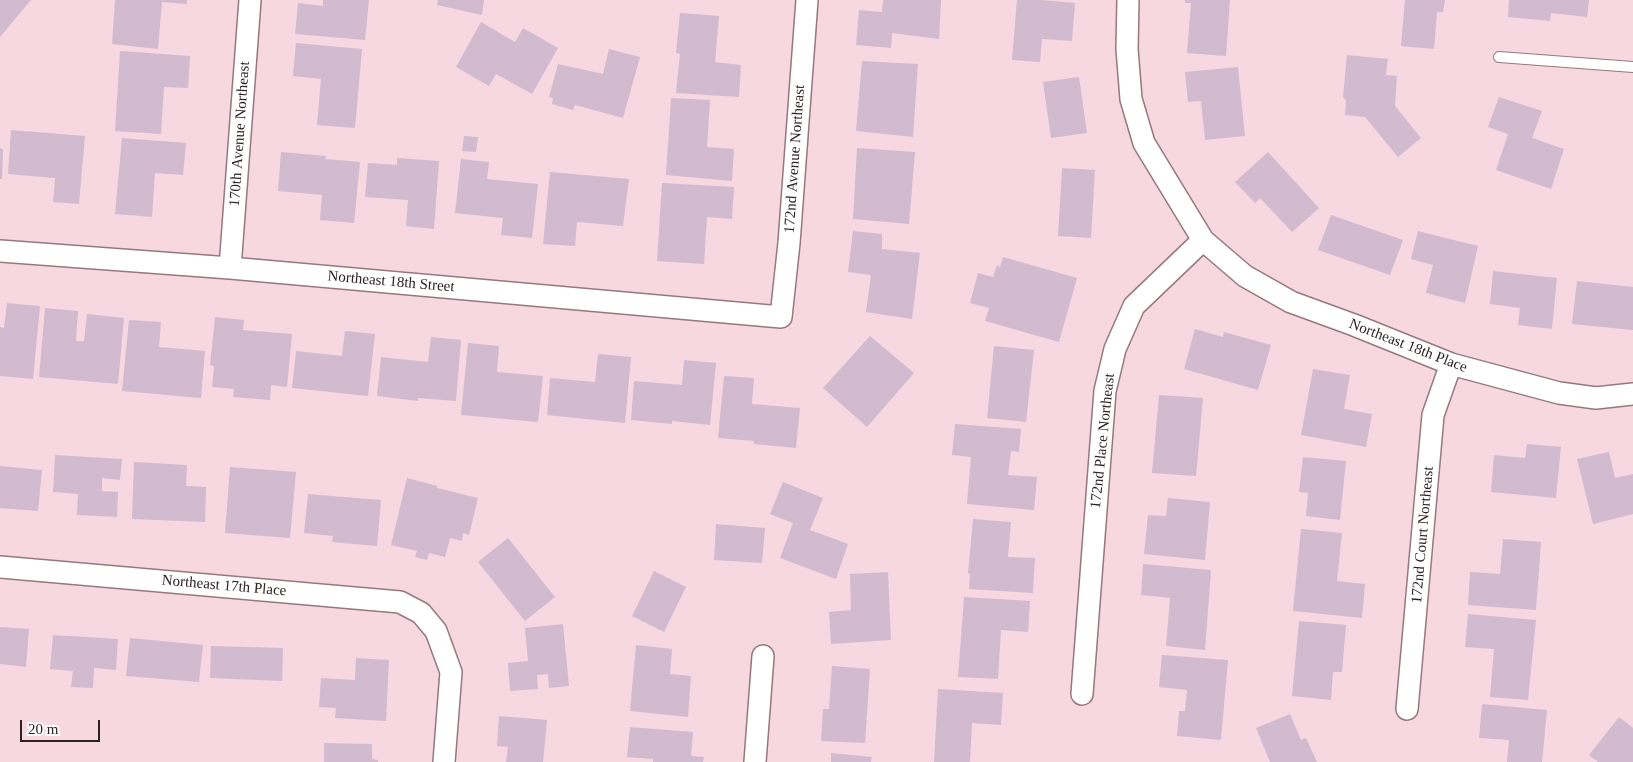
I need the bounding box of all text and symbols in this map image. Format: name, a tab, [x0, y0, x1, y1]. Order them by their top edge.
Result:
street label: 170th Avenue Northeast	[226, 61, 254, 207]
street label: 172nd Avenue Northeast	[781, 84, 809, 234]
street label: Northeast 18th Street	[327, 267, 455, 297]
street label: Northeast 18th Place	[1346, 315, 1470, 377]
street label: 172nd Place Northeast	[1087, 373, 1119, 509]
street label: 172nd Court Northeast	[1408, 466, 1438, 604]
street label: Northeast 17th Place	[161, 572, 287, 600]
scale bar	[22, 710, 102, 742]
text: 20 m	[28, 721, 58, 737]

